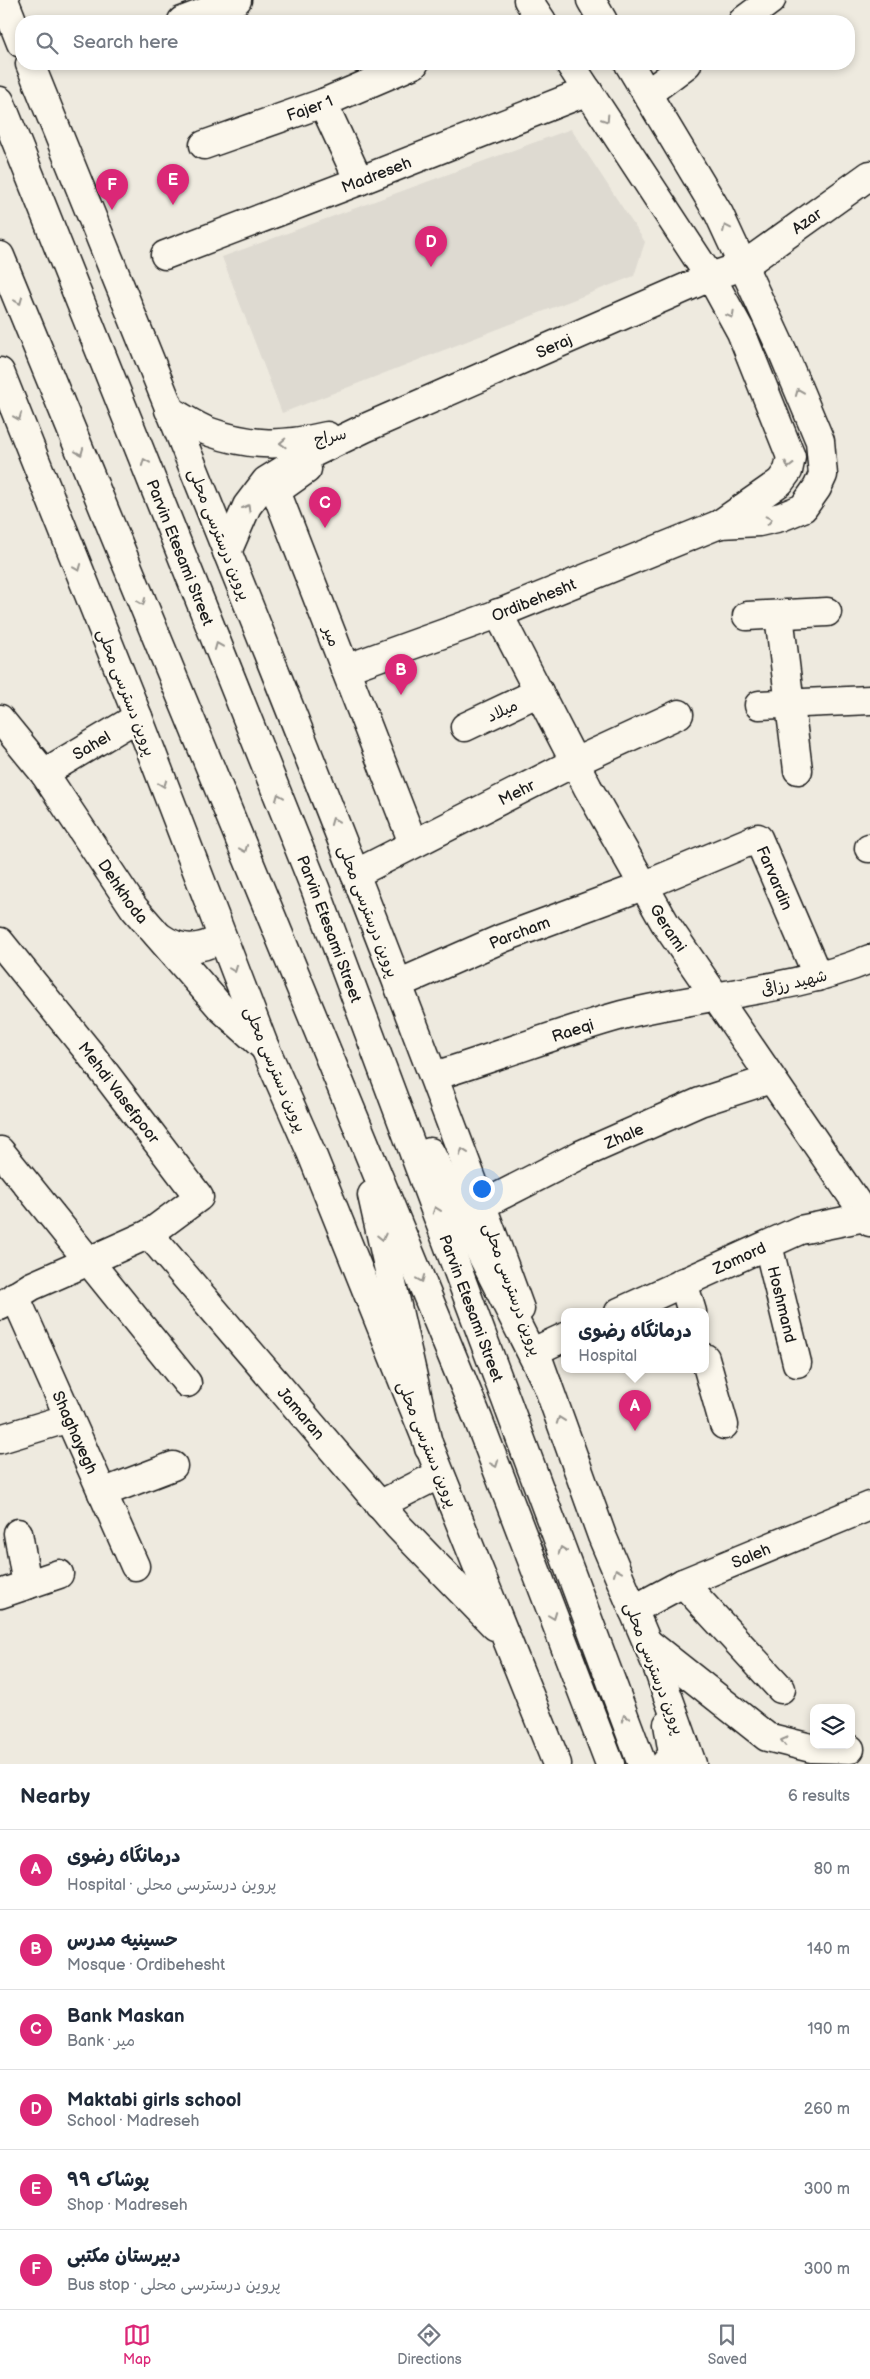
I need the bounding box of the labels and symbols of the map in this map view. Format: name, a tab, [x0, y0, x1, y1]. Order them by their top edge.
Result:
street label: Fajer 1	[284, 92, 336, 126]
one-way arrow	[600, 113, 609, 123]
street label: Madreseh	[339, 153, 414, 198]
pin: E	[157, 164, 189, 205]
pin: F	[96, 169, 128, 210]
street label: Azar	[789, 205, 826, 239]
one-way arrow	[721, 224, 732, 233]
pin: D	[415, 226, 447, 267]
one-way arrow	[13, 297, 23, 305]
one-way arrow	[725, 310, 735, 319]
street label: Seraj	[533, 331, 575, 363]
one-way arrow	[795, 388, 806, 397]
one-way arrow	[12, 412, 22, 421]
street label: سراج	[312, 425, 348, 450]
one-way arrow	[279, 438, 287, 449]
one-way arrow	[74, 447, 85, 456]
one-way arrow	[141, 459, 151, 467]
one-way arrow	[784, 461, 795, 469]
street label: پروین درسترسی محلی	[184, 466, 254, 603]
street label: Parvin Etesami Street	[141, 477, 217, 629]
pin: C	[309, 487, 341, 528]
one-way arrow	[241, 504, 251, 513]
one-way arrow	[764, 515, 773, 526]
one-way arrow	[72, 563, 82, 572]
street label: Ordibehesht	[489, 575, 579, 626]
one-way arrow	[136, 597, 147, 606]
street label: میر	[317, 622, 343, 650]
street label: پروین دسترسی محلی	[93, 626, 159, 759]
one-way arrow	[214, 642, 225, 651]
pin: B	[385, 654, 417, 695]
street label: میلاد	[484, 696, 521, 727]
street label: Sahel	[70, 728, 114, 765]
street label: Mehr	[496, 776, 538, 810]
one-way arrow	[157, 779, 168, 788]
one-way arrow	[275, 793, 285, 801]
one-way arrow	[330, 817, 340, 826]
street label: پروین درسترسی محلی	[334, 843, 402, 980]
street label: Farvardin	[752, 844, 796, 913]
one-way arrow	[238, 845, 248, 853]
street label: Parvin Etesami Street	[292, 853, 365, 1005]
street label: Dehkhoda	[93, 856, 151, 928]
street label: Gerami	[645, 901, 690, 956]
street label: Parcham	[487, 913, 553, 954]
one-way arrow	[228, 964, 238, 972]
street label: شهید رزاقی	[759, 965, 829, 1000]
street label: پروین دسترسی محلی	[240, 1004, 310, 1135]
street label: Raeqi	[550, 1016, 596, 1047]
street label: Mehdi Vasefpoor	[74, 1039, 163, 1148]
street label: Zhale	[601, 1120, 647, 1154]
one-way arrow	[459, 1148, 469, 1157]
your location	[469, 1176, 495, 1202]
one-way arrow	[432, 1207, 442, 1215]
street label: پروین درسترسی محلی	[479, 1220, 545, 1359]
one-way arrow	[376, 1232, 387, 1241]
street label: Parvin Etesami Street	[434, 1232, 506, 1385]
street label: Zomord	[710, 1239, 769, 1279]
street label: Hoshmand	[763, 1264, 800, 1345]
one-way arrow	[414, 1274, 425, 1283]
street label: پروین دسترسی محلی	[393, 1379, 461, 1511]
street label: Jamaran	[273, 1384, 328, 1444]
street label: Shaghayegh	[47, 1388, 101, 1477]
pin: A	[619, 1390, 651, 1431]
one-way arrow	[556, 1416, 566, 1425]
one-way arrow	[489, 1459, 499, 1468]
street label: Saleh	[729, 1540, 774, 1573]
one-way arrow	[558, 1546, 568, 1554]
one-way arrow	[613, 1568, 623, 1577]
street label: پروین درسترسی محلی	[620, 1600, 688, 1737]
one-way arrow	[547, 1611, 558, 1620]
one-way arrow	[621, 1715, 631, 1723]
one-way arrow	[780, 1736, 789, 1747]

